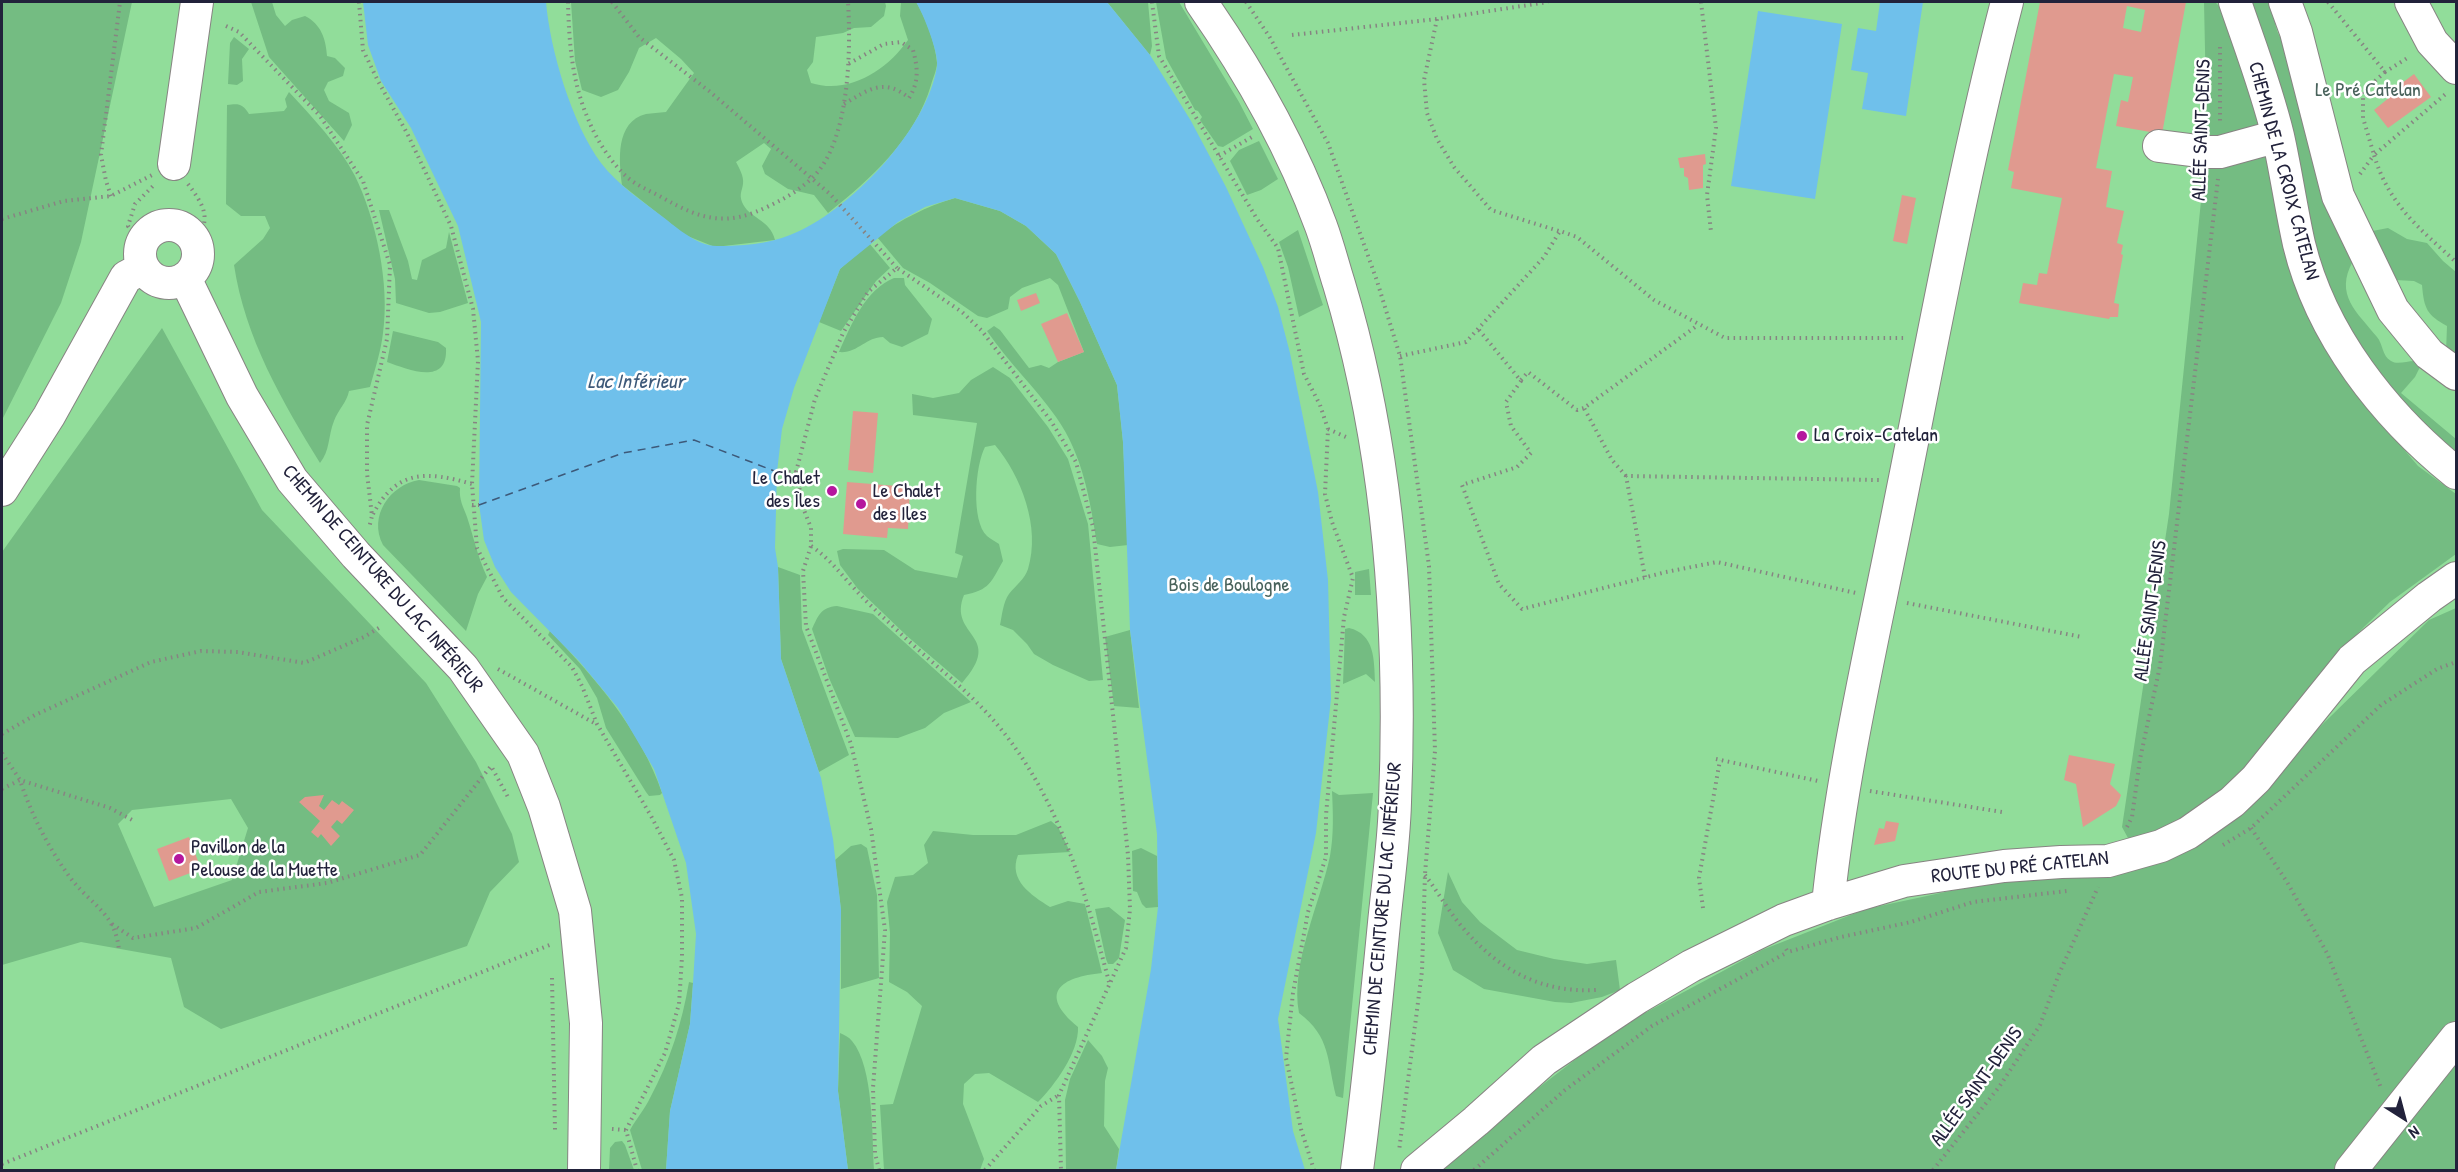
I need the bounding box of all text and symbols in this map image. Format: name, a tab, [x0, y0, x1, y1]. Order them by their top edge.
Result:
street label: ALLÉE SAINT-DENIS	[2188, 59, 2216, 201]
street label: CHEMIN DE LA CROIX CATELAN	[2242, 59, 2324, 283]
park label: Le Pré Catelan	[2315, 79, 2421, 103]
water label: Lac Inférieur	[588, 369, 684, 395]
place label: La Croix-Catelan	[1814, 424, 1938, 448]
marker: La Croix-Catelan	[1795, 429, 1809, 443]
street label: CHEMIN DE CEINTURE DU LAC INFÉRIEUR	[276, 460, 488, 698]
place label: Le Chalet des Îles	[753, 467, 820, 514]
place label: Le Chalet des Iles	[873, 480, 940, 527]
marker: Le Chalet des Îles	[825, 484, 839, 498]
marker: Le Chalet des Iles	[854, 497, 868, 511]
street label: ALLÉE SAINT-DENIS	[2129, 539, 2173, 683]
park label: Bois de Boulogne	[1169, 574, 1289, 598]
street label: CHEMIN DE CEINTURE DU LAC INFÉRIEUR	[1358, 761, 1408, 1057]
place label: Pavillon de la Pelouse de la Muette	[191, 836, 338, 883]
street label: ROUTE DU PRÉ CATELAN	[1930, 847, 2110, 889]
marker: Pavillon de la Pelouse de la Muette	[172, 852, 186, 866]
street label: ALLÉE SAINT-DENIS	[1926, 1023, 2028, 1151]
north arrow	[2374, 1088, 2434, 1148]
text: N	[2405, 1121, 2424, 1144]

